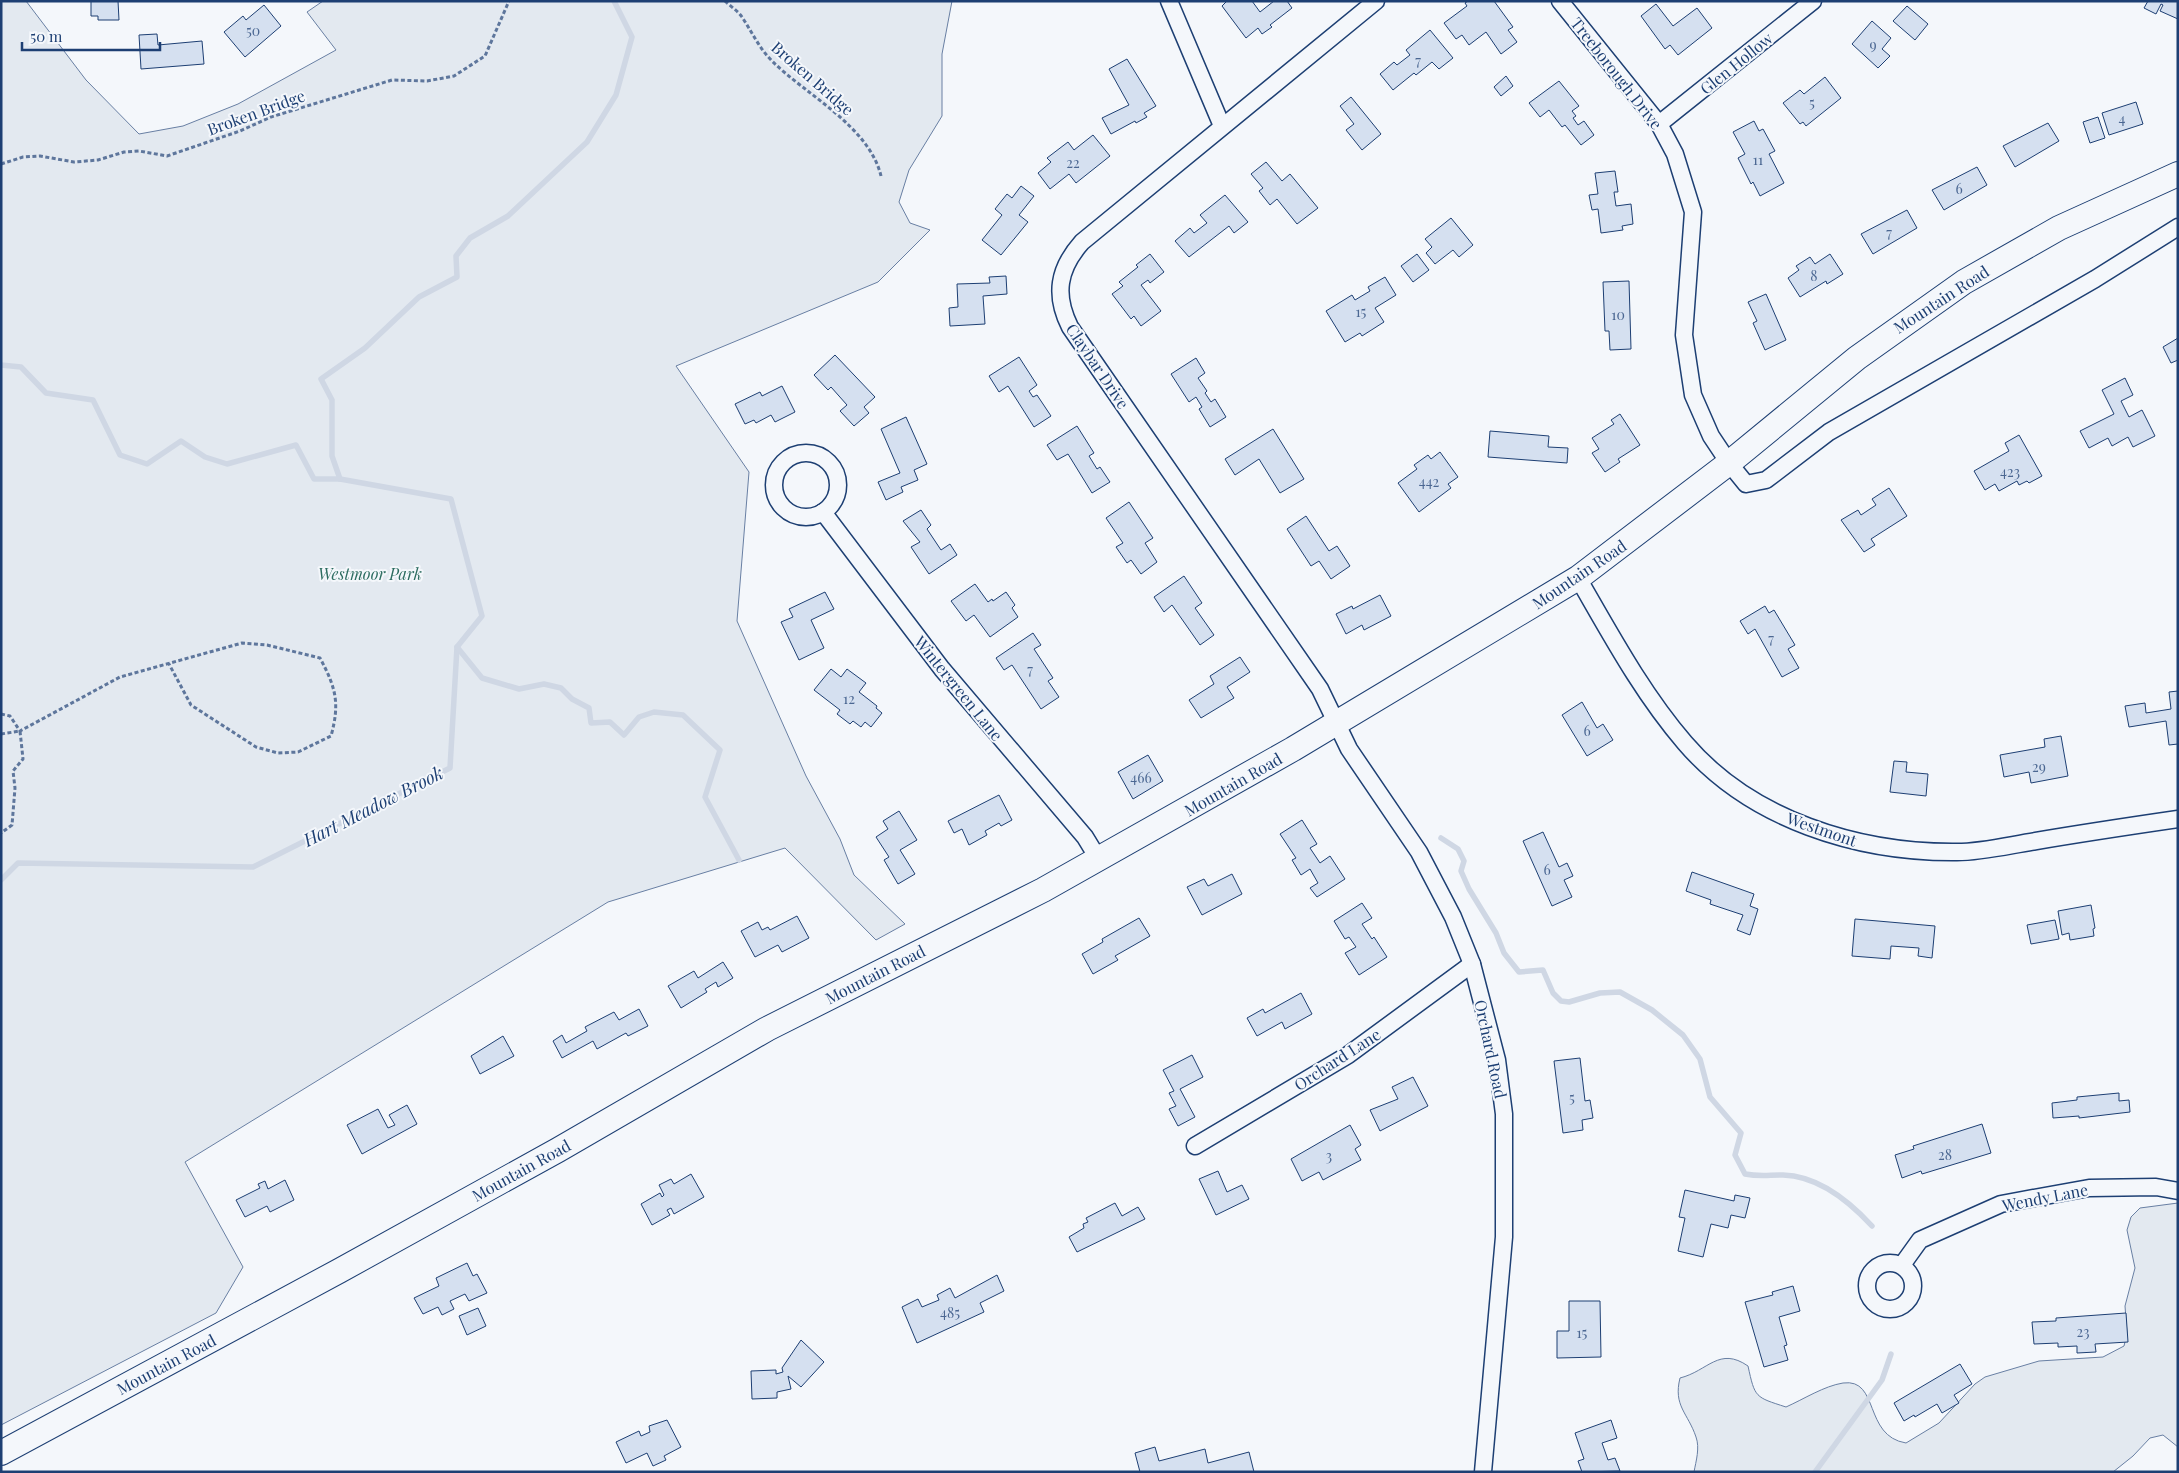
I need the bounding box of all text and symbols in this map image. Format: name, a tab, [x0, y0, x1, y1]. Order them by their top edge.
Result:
street label: Treeborough Drive	[1567, 13, 1667, 133]
scale bar	[22, 20, 160, 52]
house number: 50	[246, 21, 260, 40]
text: 50 m	[30, 26, 63, 46]
street label: Glen Hollow	[1695, 27, 1777, 99]
house number: 9	[1869, 35, 1877, 54]
street label: Broken Bridge	[767, 36, 859, 120]
house number: 7	[1415, 51, 1421, 70]
street label: Broken Bridge	[204, 85, 308, 139]
house number: 5	[1809, 93, 1815, 112]
house number: 4	[2119, 109, 2126, 128]
house number: 11	[1753, 150, 1763, 169]
house number: 22	[1066, 153, 1080, 172]
house number: 6	[1955, 179, 1963, 198]
house number: 7	[1886, 223, 1892, 242]
street label: Mountain Road	[1889, 260, 1993, 338]
house number: 8	[1810, 266, 1818, 285]
house number: 15	[1356, 302, 1367, 321]
house number: 10	[1611, 305, 1625, 324]
street label: Claybar Drive	[1062, 319, 1134, 413]
house number: 423	[2000, 462, 2020, 481]
house number: 442	[1419, 472, 1440, 491]
street label: Mountain Road	[1528, 535, 1630, 613]
park label: Westmoor Park	[318, 563, 422, 584]
house number: 7	[1768, 629, 1774, 648]
street label: Wintergreen Lane	[910, 630, 1008, 745]
house number: 7	[1027, 660, 1033, 679]
house number: 12	[843, 689, 855, 708]
house number: 6	[1583, 721, 1591, 740]
street label: Mountain Road	[1180, 748, 1286, 820]
house number: 29	[2032, 757, 2046, 776]
water label: Hart Meadow Brook	[298, 760, 447, 852]
house number: 466	[1130, 768, 1152, 787]
street label: Westmont	[1783, 807, 1860, 851]
house number: 6	[1543, 860, 1551, 879]
street label: Mountain Road	[821, 940, 929, 1008]
street label: Orchard Road	[1470, 998, 1512, 1100]
street label: Orchard Lane	[1290, 1023, 1384, 1095]
house number: 5	[1569, 1088, 1575, 1107]
street label: Mountain Road	[468, 1134, 574, 1206]
house number: 28	[1938, 1145, 1952, 1164]
house number: 3	[1326, 1146, 1332, 1165]
street label: Wendy Lane	[1999, 1178, 2090, 1216]
house number: 485	[940, 1303, 960, 1322]
house number: 23	[2076, 1322, 2090, 1341]
house number: 15	[1577, 1323, 1588, 1342]
street label: Mountain Road	[113, 1329, 219, 1399]

